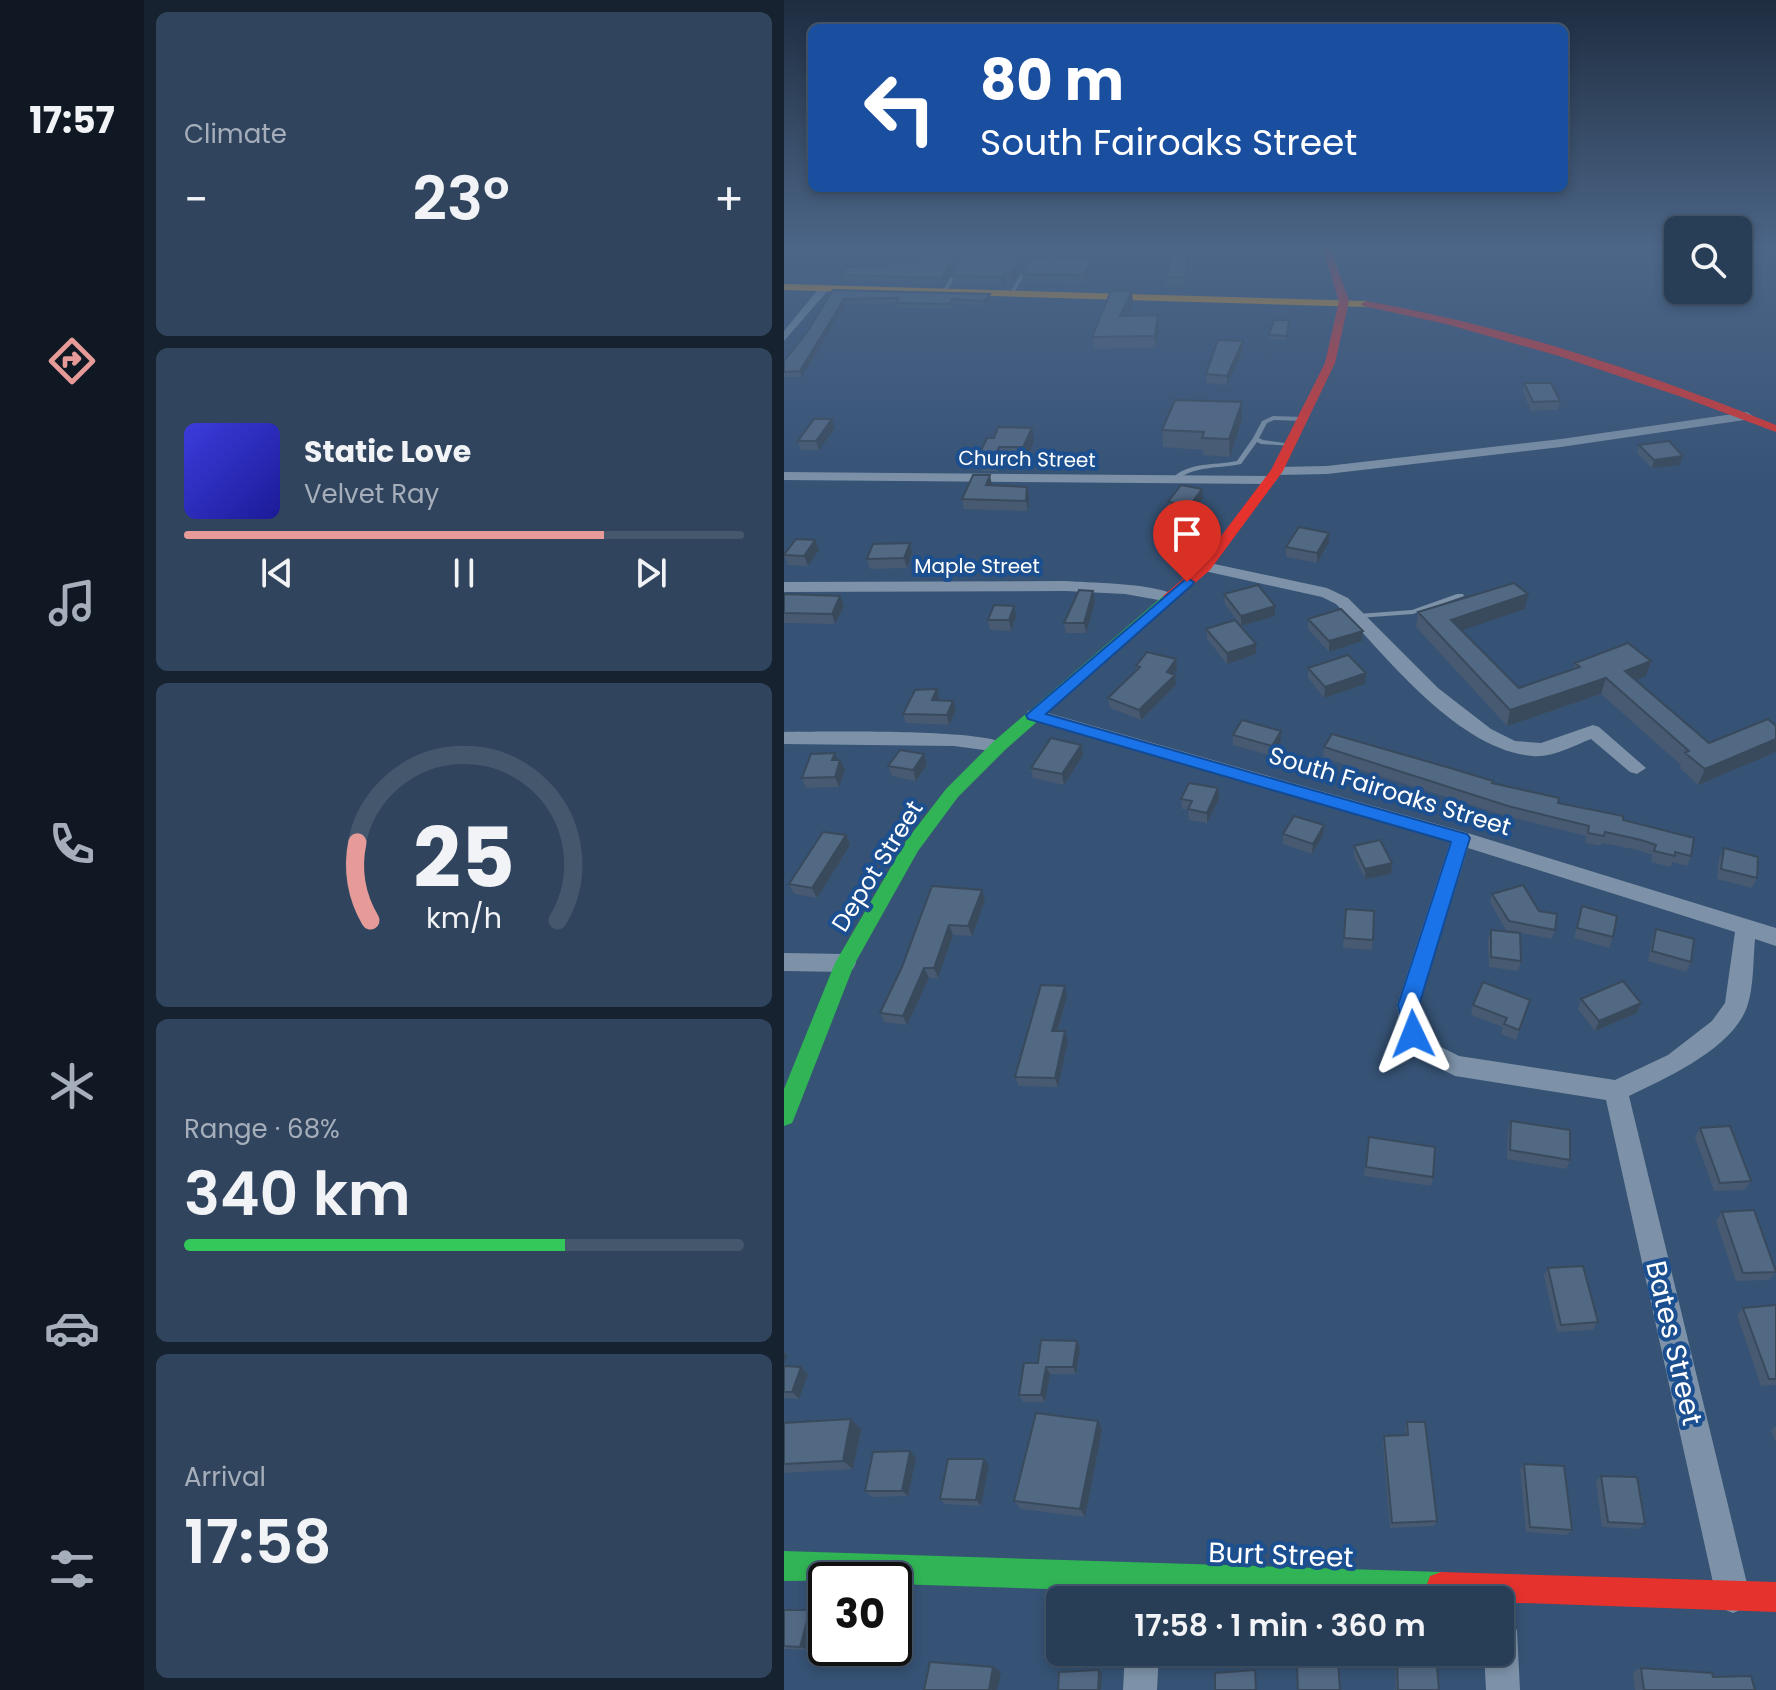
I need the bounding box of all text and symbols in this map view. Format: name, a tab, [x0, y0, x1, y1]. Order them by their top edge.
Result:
text: 80 m	[980, 41, 1124, 120]
icon: left	[848, 56, 952, 160]
text: 17:57	[29, 95, 115, 146]
text: Climate	[184, 116, 287, 152]
text: South Fairoaks Street	[980, 117, 1357, 168]
text: 23°	[413, 157, 510, 241]
text: −	[184, 169, 208, 230]
text: +	[714, 169, 744, 230]
map controls	[1664, 216, 1752, 304]
button: search	[1664, 216, 1752, 304]
icon: directions	[44, 333, 100, 389]
text: Static Love	[304, 430, 471, 473]
street label: Church Street	[958, 444, 1096, 474]
text: Velvet Ray	[304, 476, 439, 512]
pin	[1153, 500, 1221, 582]
icon: arrive	[1165, 512, 1209, 556]
icon: previous	[255, 551, 299, 595]
icon: pause	[442, 551, 486, 595]
icon: next	[629, 551, 673, 595]
street label: Maple Street	[914, 552, 1040, 580]
icon: music	[44, 575, 100, 631]
street label: South Fairoaks Street	[1265, 738, 1515, 844]
street label: Depot Street	[824, 794, 930, 938]
text: 25	[413, 800, 515, 916]
icon: phone	[44, 816, 100, 872]
text: km/h	[426, 898, 502, 938]
position arrow	[1371, 992, 1455, 1076]
icon: climate	[44, 1058, 100, 1114]
text: Range · 68%	[184, 1111, 340, 1147]
text: 340 km	[184, 1152, 411, 1236]
street label: Bates Street	[1636, 1257, 1712, 1429]
icon: car	[44, 1300, 100, 1356]
text: Arrival	[184, 1459, 266, 1495]
text: 17:58	[184, 1500, 332, 1584]
street label: Burt Street	[1208, 1533, 1354, 1577]
icon: filters	[44, 1541, 100, 1597]
speed limit sign: 30	[808, 1562, 912, 1666]
text: 17:58 · 1 min · 360 m	[1134, 1604, 1426, 1647]

